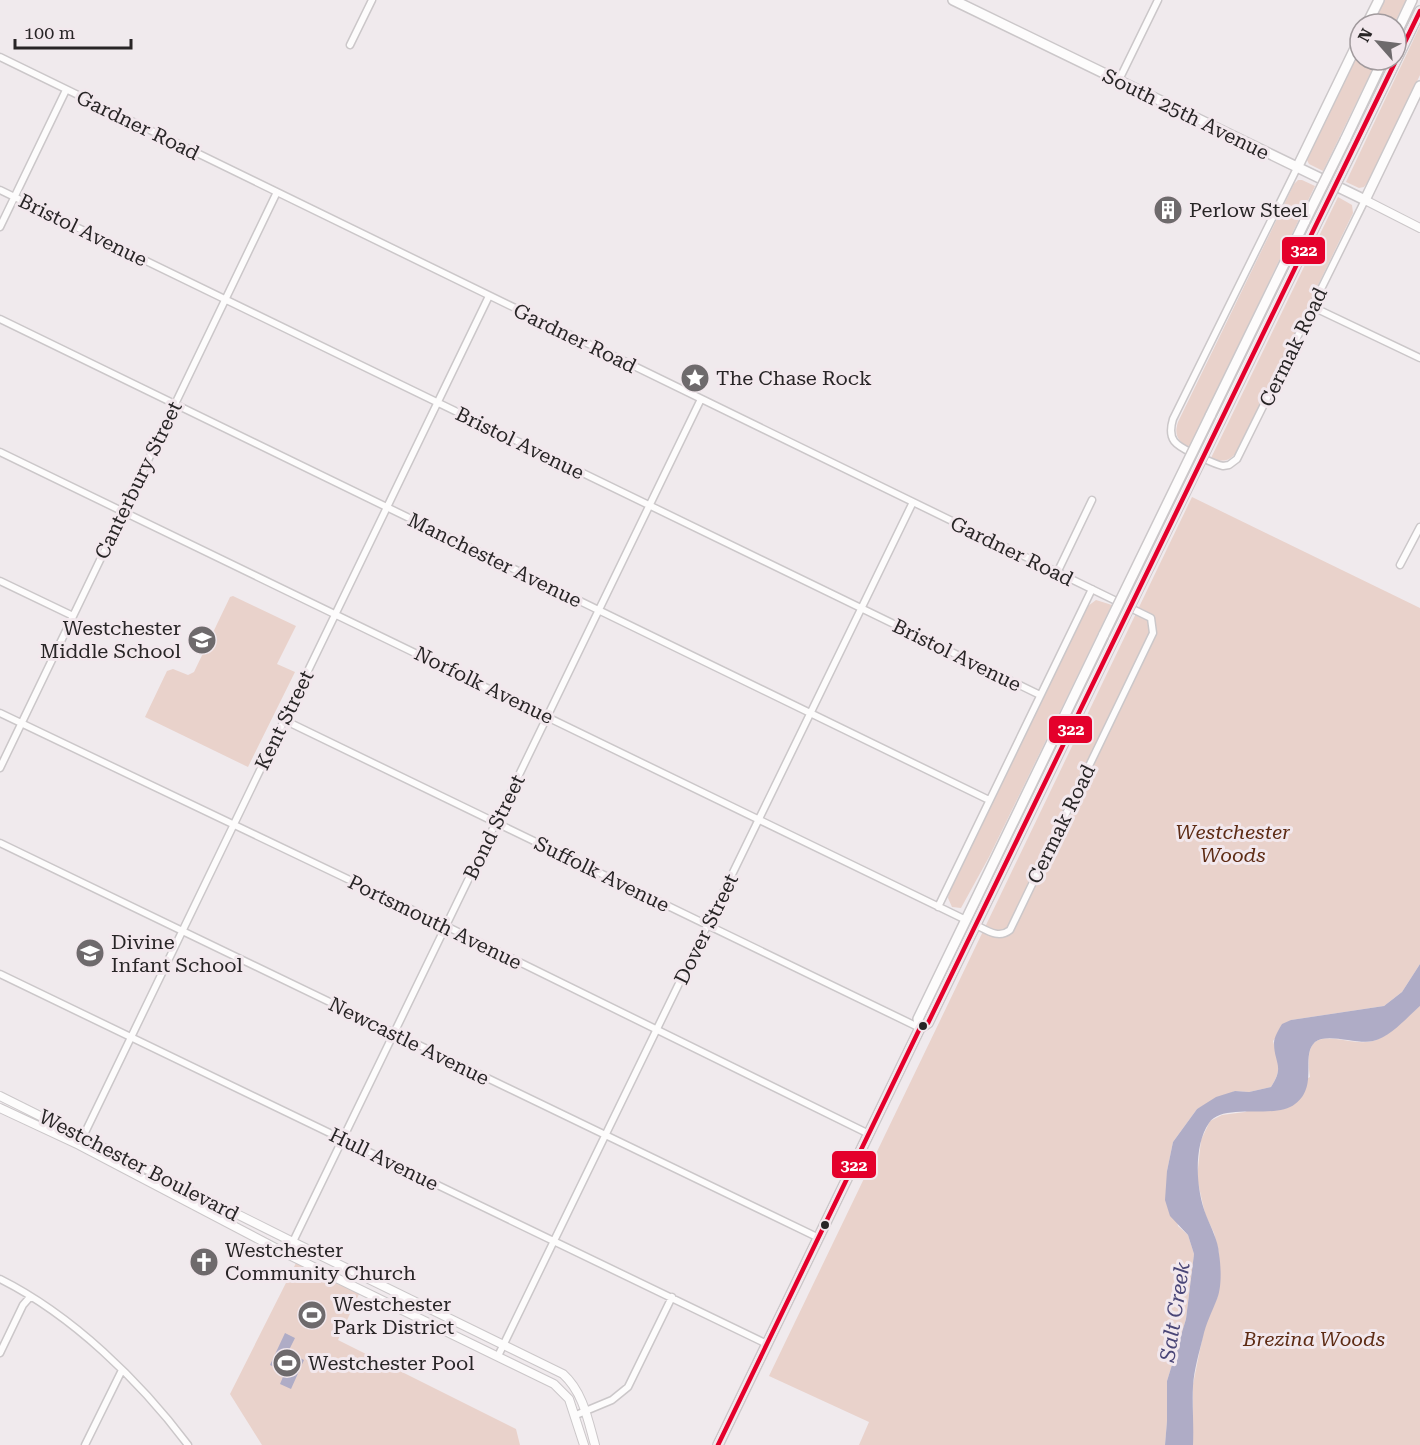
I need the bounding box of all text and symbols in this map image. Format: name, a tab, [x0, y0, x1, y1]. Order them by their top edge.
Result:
scale bar	[15, 12, 130, 50]
north arrow	[1348, 12, 1408, 72]
text: 100 m	[24, 22, 75, 43]
text: N	[1354, 25, 1376, 45]
street label: South 25th Avenue	[1099, 63, 1273, 165]
street label: Gardner Road	[73, 85, 204, 165]
street label: Bristol Avenue	[15, 189, 151, 271]
building icon: Perlow Steel	[1152, 194, 1184, 226]
place label: Perlow Steel	[1189, 198, 1308, 222]
line badge: 322	[1281, 236, 1326, 265]
text: 322	[1291, 241, 1317, 260]
street label: Cermak Road	[1254, 283, 1332, 411]
street label: Gardner Road	[510, 298, 641, 378]
place icon: The Chase Rock	[679, 362, 711, 394]
place label: The Chase Rock	[716, 366, 872, 390]
street label: Canterbury Street	[89, 397, 187, 563]
street label: Bristol Avenue	[452, 402, 588, 484]
street label: Manchester Avenue	[404, 507, 586, 613]
street label: Gardner Road	[947, 511, 1078, 591]
street label: Bristol Avenue	[889, 614, 1025, 696]
place label: Westchester Middle School	[40, 616, 181, 663]
school or university icon: Westchester Middle School	[186, 624, 218, 656]
street label: Norfolk Avenue	[410, 641, 558, 729]
street label: Kent Street	[250, 666, 319, 774]
line badge: 322	[1048, 715, 1093, 744]
text: 322	[1058, 720, 1084, 739]
street label: Cermak Road	[1022, 760, 1100, 888]
street label: Bond Street	[458, 770, 530, 883]
park label: Westchester Woods	[1176, 820, 1291, 867]
street label: Suffolk Avenue	[531, 831, 673, 917]
street label: Portsmouth Avenue	[344, 869, 526, 975]
street label: Dover Street	[669, 869, 743, 988]
place label: Divine Infant School	[111, 930, 243, 977]
school or university icon: Divine Infant School	[74, 937, 106, 969]
street label: Newcastle Avenue	[325, 992, 493, 1090]
unlabelled marker	[917, 1020, 929, 1032]
street label: Westchester Boulevard	[35, 1104, 243, 1226]
street label: Hull Avenue	[326, 1122, 442, 1196]
line badge: 322	[831, 1150, 877, 1179]
text: 322	[841, 1156, 867, 1175]
unlabelled marker	[819, 1219, 831, 1231]
place label: Westchester Community Church	[225, 1238, 416, 1285]
church icon: Westchester Community Church	[188, 1246, 220, 1278]
water label: Salt Creek	[1155, 1260, 1195, 1365]
place label: Westchester Park District	[333, 1292, 455, 1339]
sports icon: Westchester Park District	[296, 1299, 328, 1331]
park label: Brezina Woods	[1242, 1327, 1385, 1351]
sports icon: Westchester Pool	[271, 1347, 303, 1379]
place label: Westchester Pool	[308, 1351, 474, 1375]

